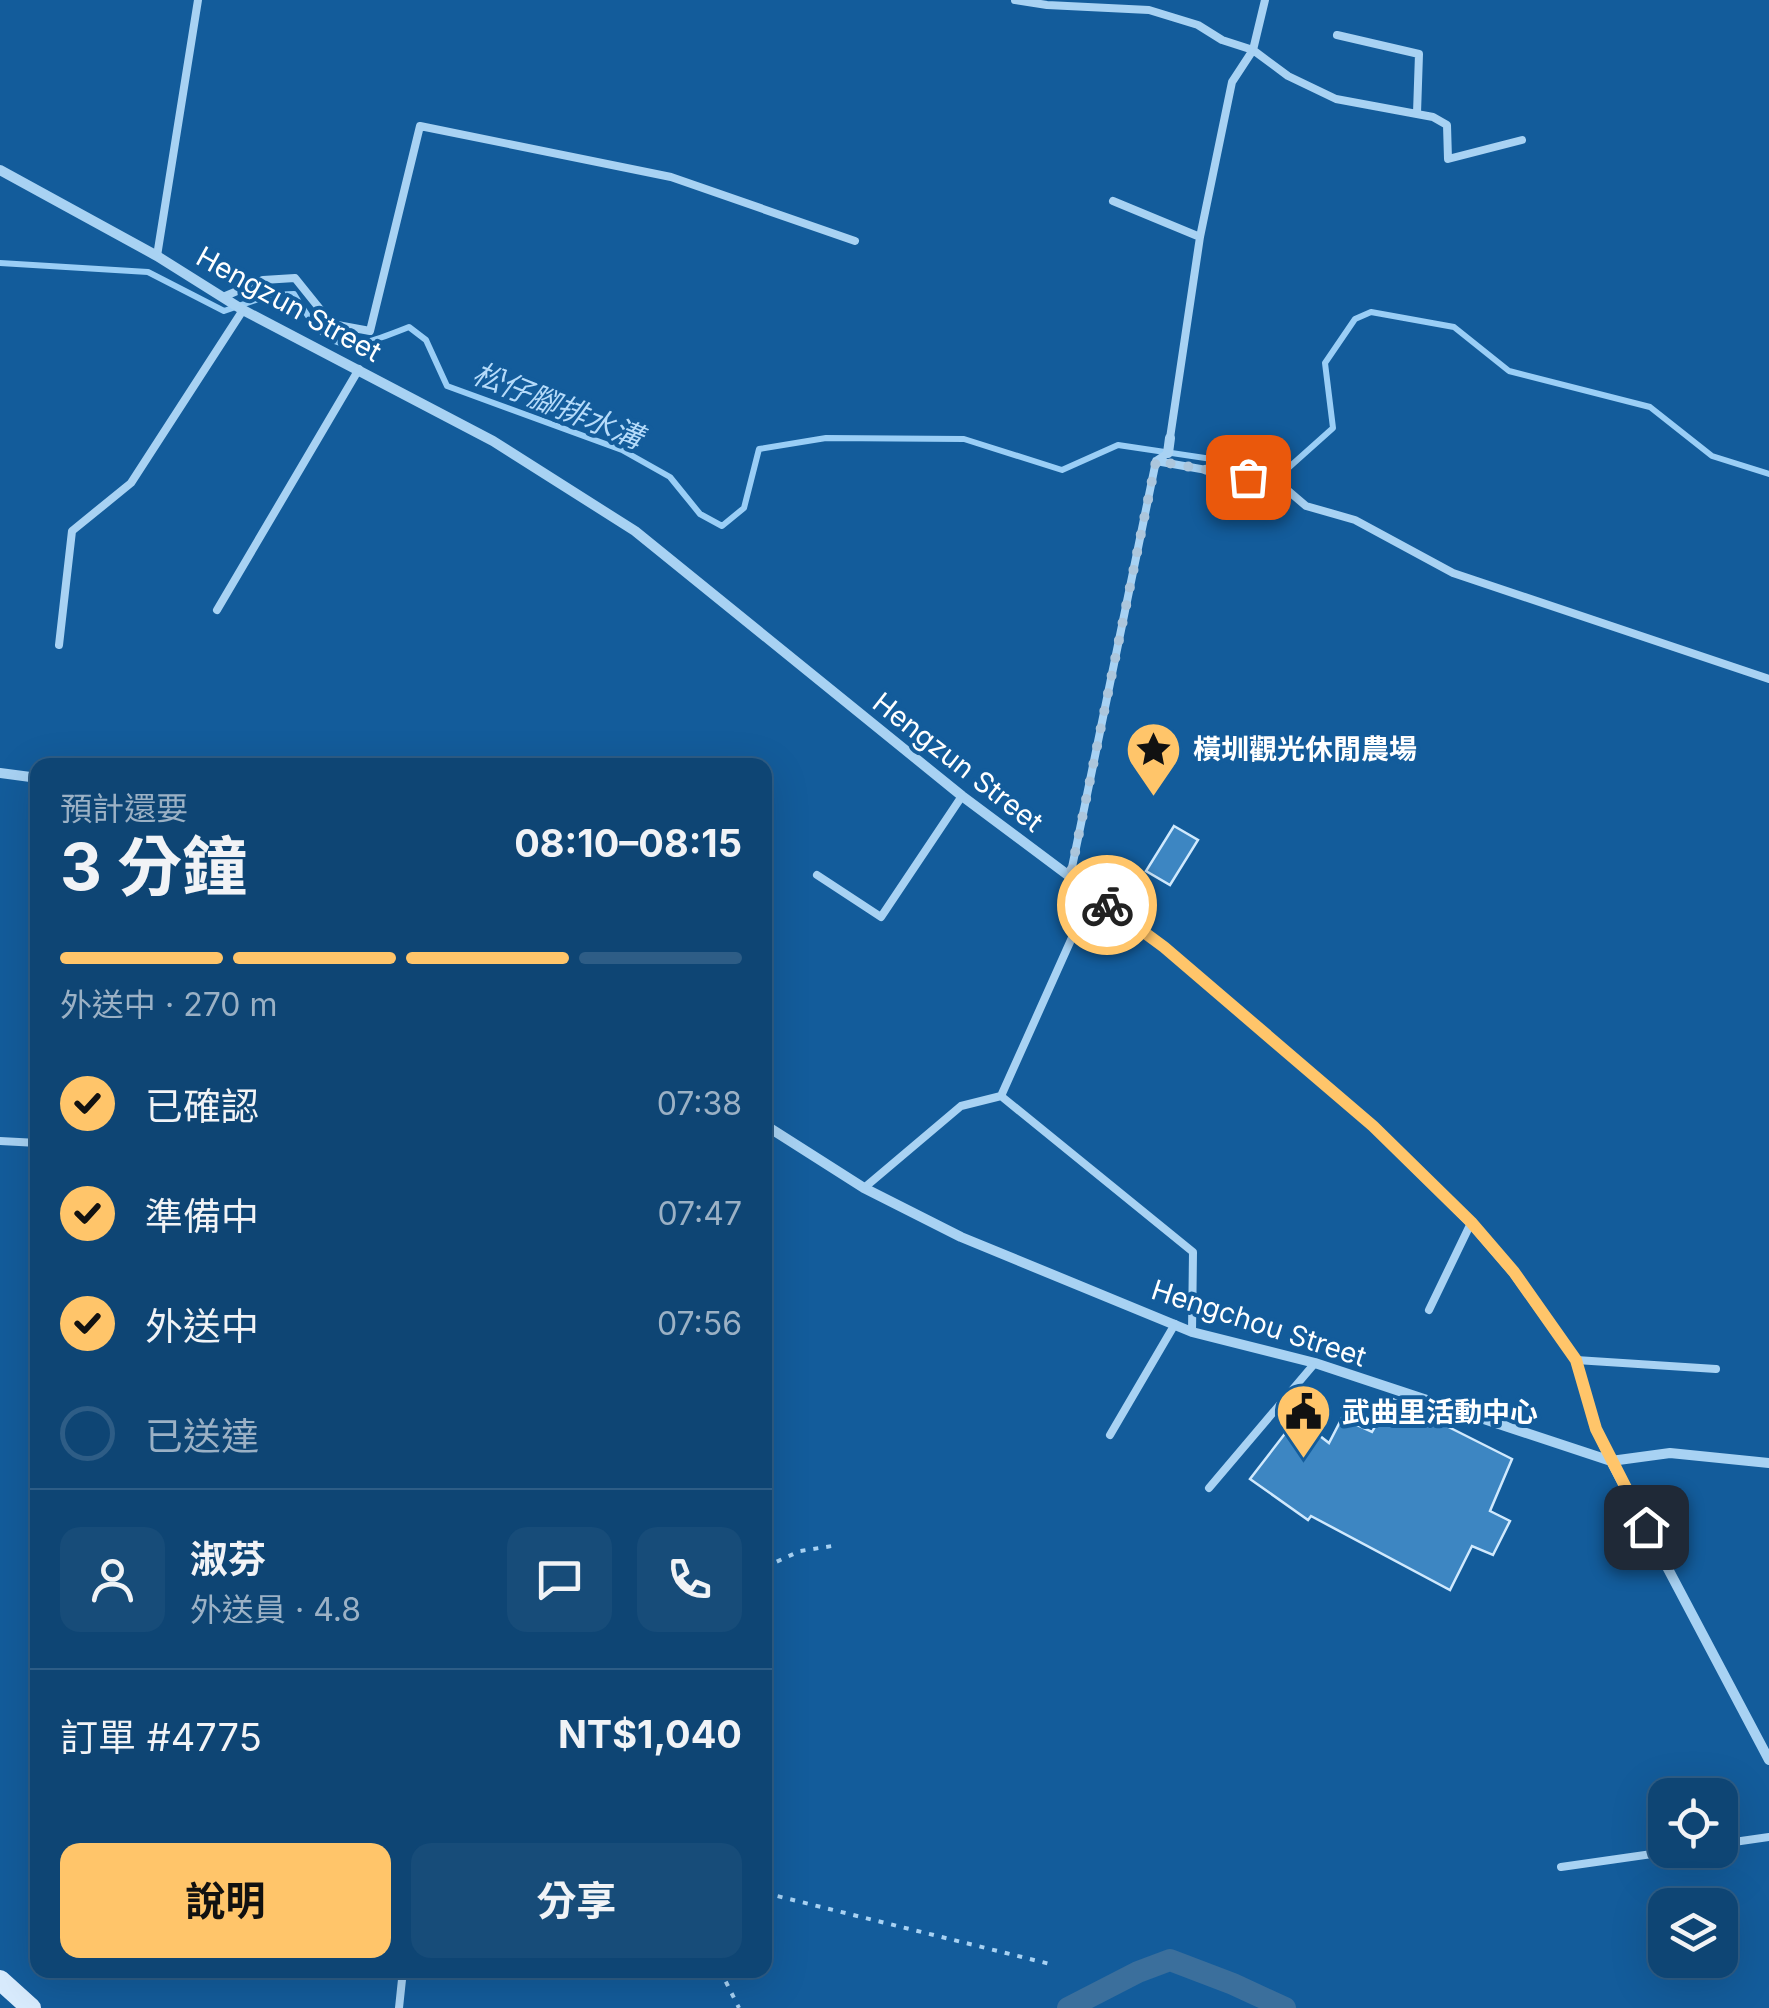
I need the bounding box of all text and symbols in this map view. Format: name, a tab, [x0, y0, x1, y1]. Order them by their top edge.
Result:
street label: Hengzun Street	[191, 239, 387, 369]
water label: 松仔腳排水溝	[468, 355, 652, 457]
pin	[1206, 435, 1291, 520]
icon: bag	[1221, 450, 1276, 505]
street label: Hengzun Street	[866, 685, 1050, 839]
place icon: 橫圳觀光休閒農場	[1124, 719, 1184, 798]
place label: 橫圳觀光休閒農場	[1193, 732, 1417, 766]
text: 預計還要	[60, 789, 188, 828]
text: 08:10–08:15	[514, 820, 742, 866]
text: 3 分鐘	[60, 827, 247, 906]
courier	[1057, 855, 1157, 955]
icon: bike	[1080, 878, 1135, 933]
text: 外送中 · 270 m	[60, 985, 278, 1024]
icon: check	[60, 1076, 115, 1131]
text: 已確認	[145, 1083, 259, 1129]
text: 07:38	[657, 1084, 742, 1123]
icon: check	[60, 1186, 115, 1241]
text: 準備中	[145, 1193, 259, 1239]
text: 07:47	[657, 1194, 742, 1233]
street label: Hengchou Street	[1147, 1272, 1371, 1374]
icon: check	[60, 1296, 115, 1351]
text: 外送中	[145, 1303, 259, 1349]
text: 07:56	[657, 1304, 742, 1343]
public building icon: 武曲里活動中心	[1273, 1382, 1333, 1461]
place label: 武曲里活動中心	[1342, 1395, 1538, 1429]
text: 已送達	[145, 1413, 259, 1459]
pin	[1604, 1485, 1689, 1570]
icon: home	[1619, 1500, 1674, 1555]
button: person	[60, 1527, 165, 1632]
button: chat	[507, 1527, 612, 1632]
button: phone	[637, 1527, 742, 1632]
text: 淑芬	[190, 1536, 266, 1582]
text: 外送員 · 4.8	[190, 1590, 361, 1629]
text: NT$1,040	[558, 1711, 742, 1757]
text: 訂單 #4775	[60, 1714, 262, 1760]
map controls	[1648, 1778, 1738, 1978]
button: locate	[1648, 1778, 1738, 1868]
button: 說明	[60, 1843, 391, 1958]
button: 分享	[411, 1843, 742, 1958]
button: layers	[1648, 1888, 1738, 1978]

